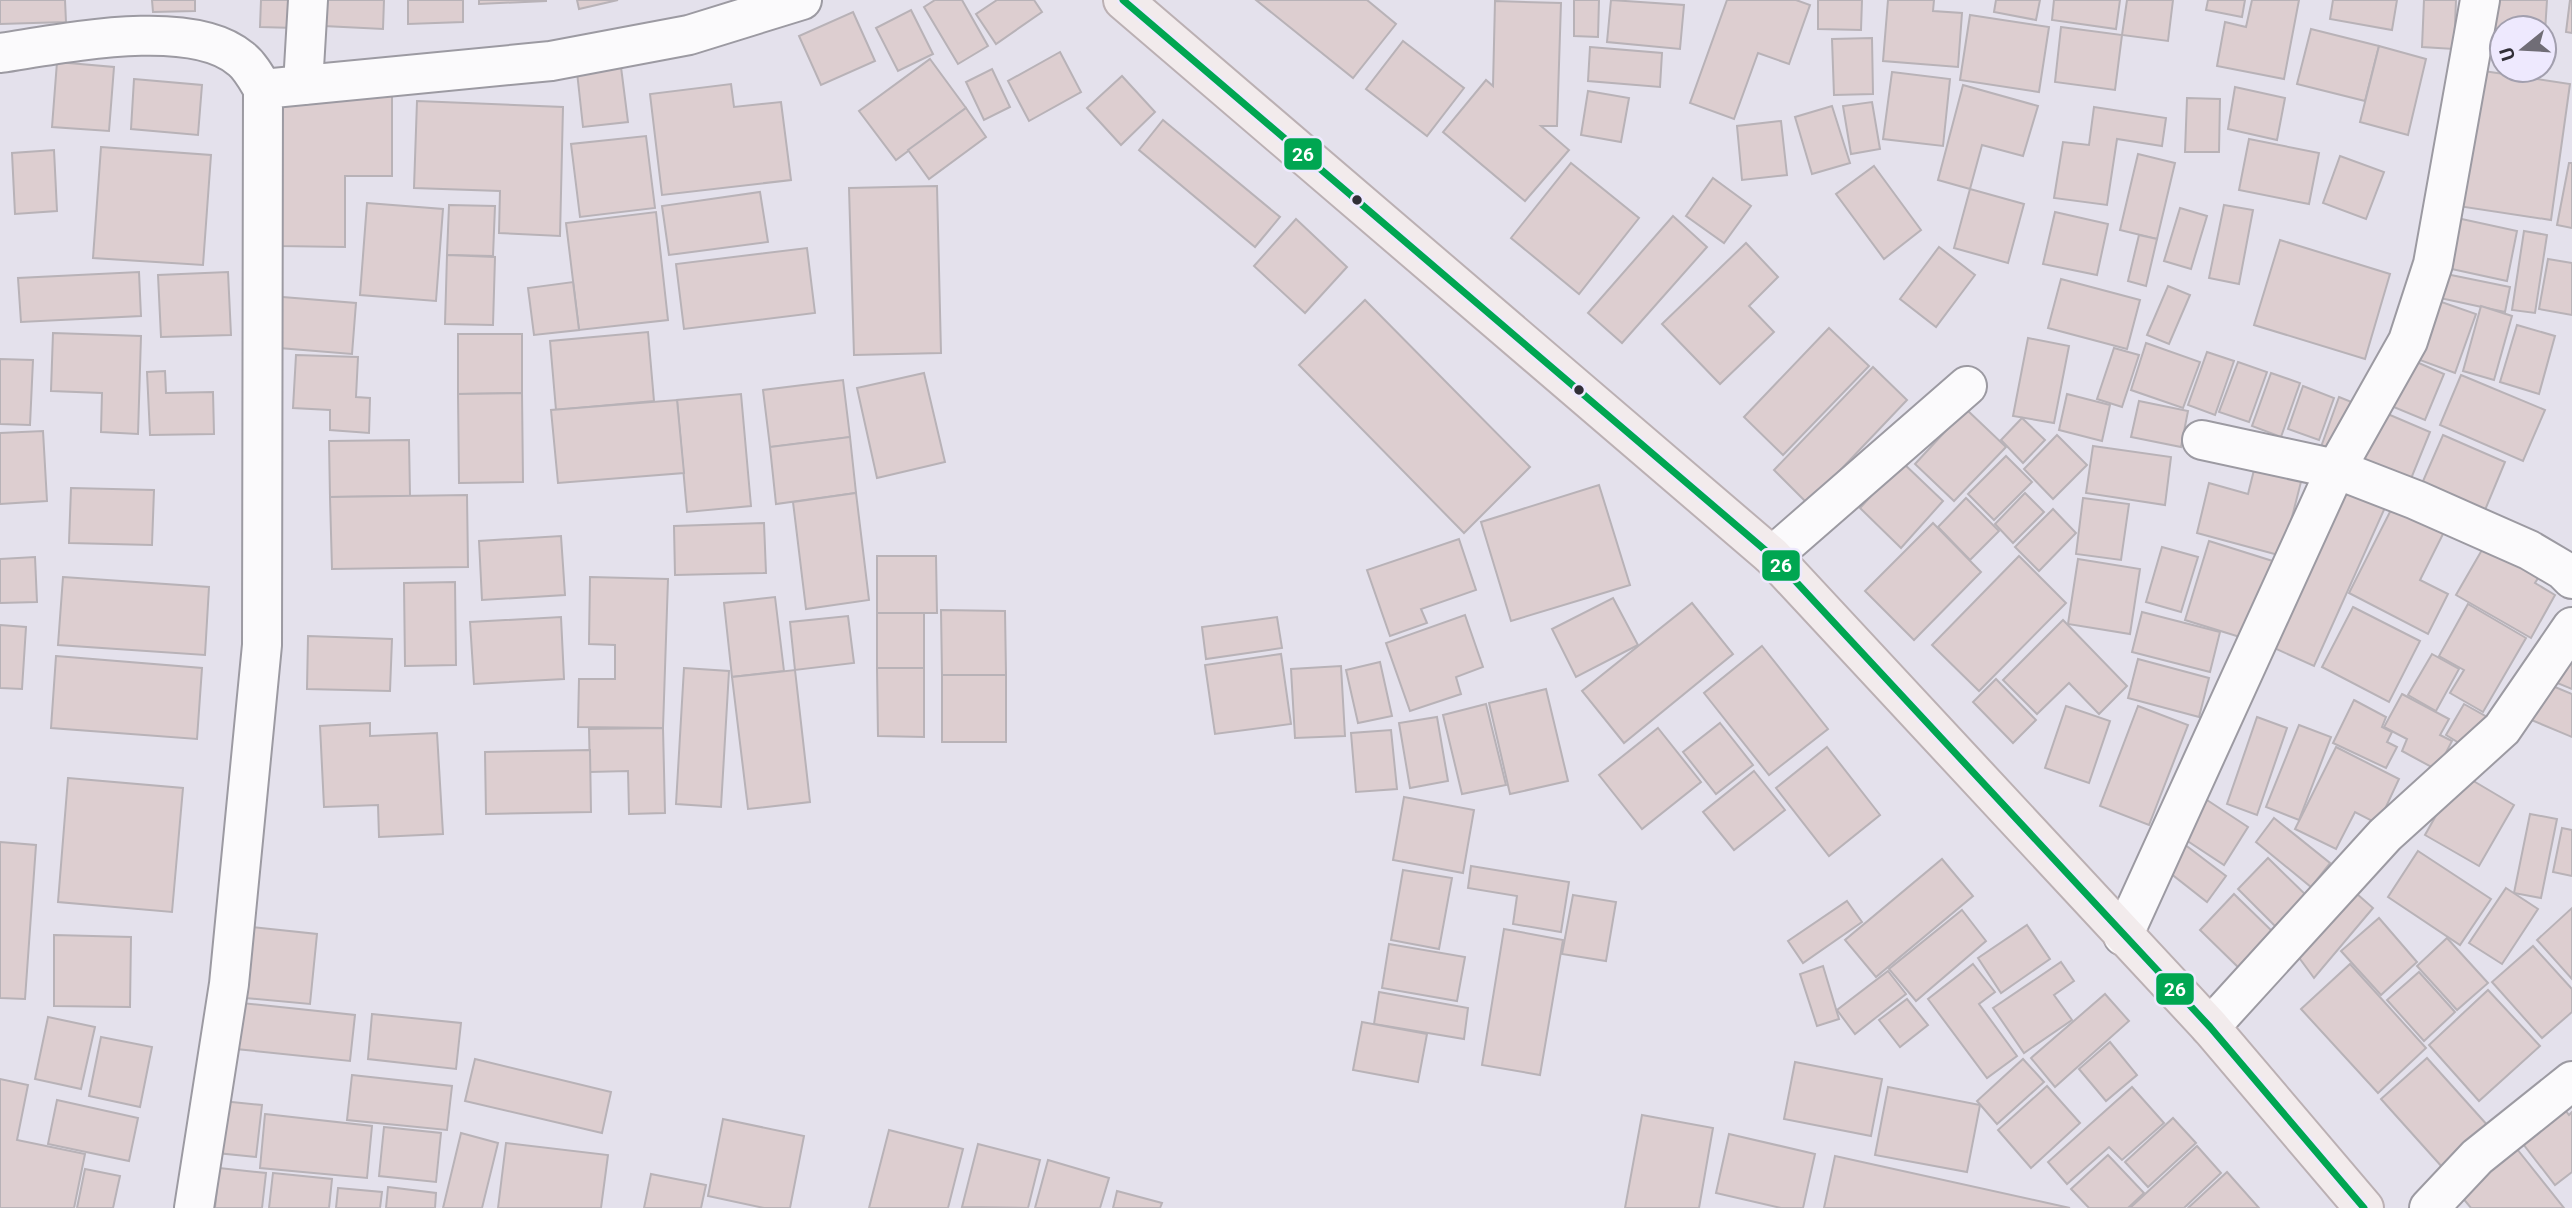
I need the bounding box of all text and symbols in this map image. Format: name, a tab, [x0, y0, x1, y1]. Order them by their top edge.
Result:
north arrow	[2488, 14, 2558, 84]
text: U	[2494, 45, 2520, 64]
line badge: 26	[1283, 137, 1323, 171]
text: 26	[1292, 143, 1314, 166]
unlabelled marker	[1350, 193, 1364, 207]
unlabelled marker	[1572, 383, 1586, 397]
line badge: 26	[1761, 549, 1801, 582]
text: 26	[1770, 554, 1792, 577]
line badge: 26	[2155, 972, 2195, 1006]
text: 26	[2164, 978, 2186, 1001]

